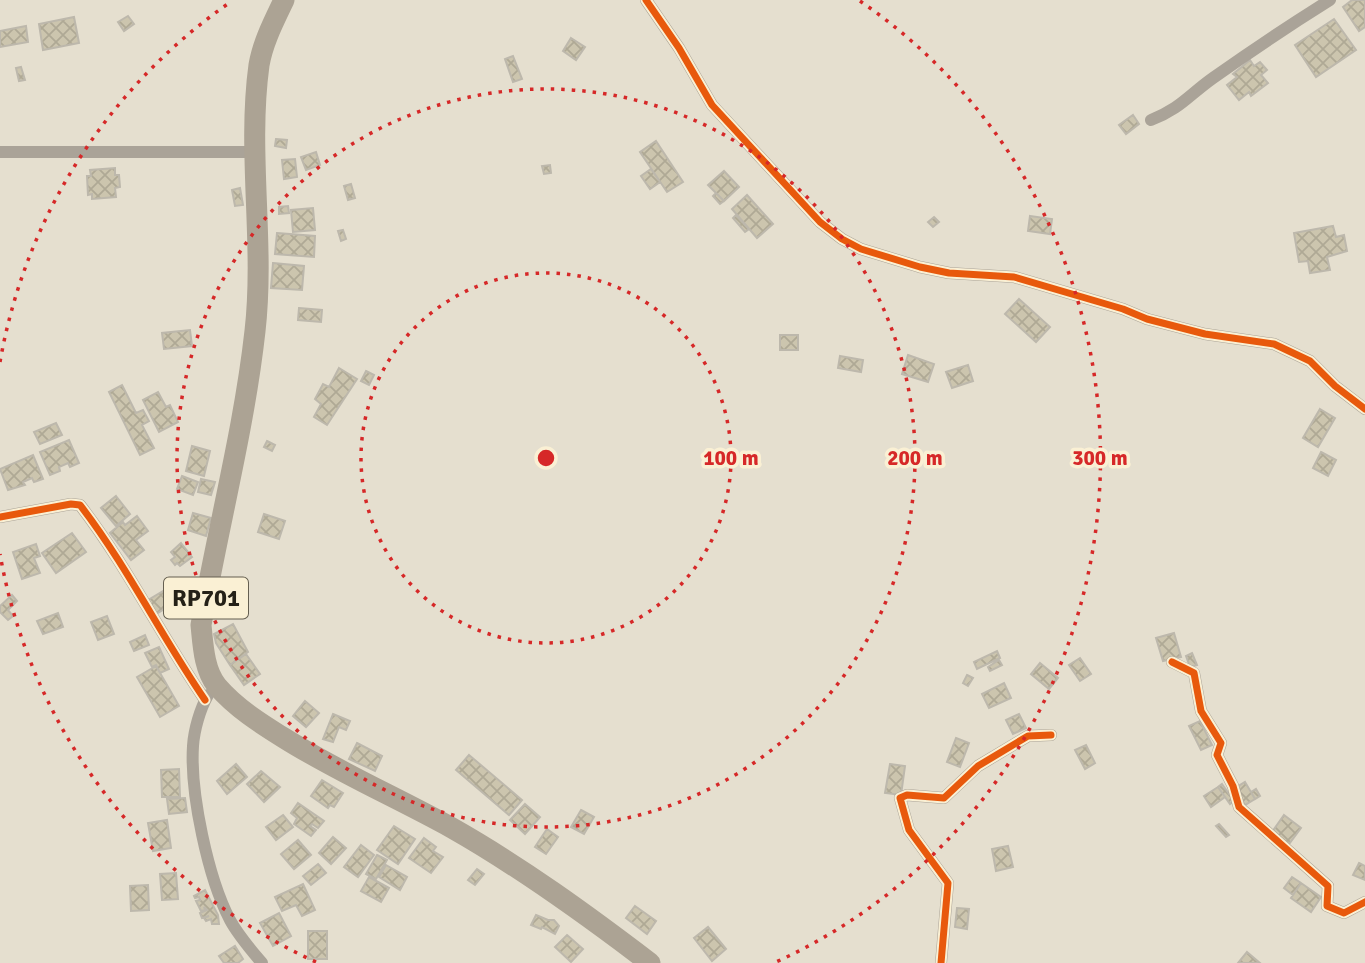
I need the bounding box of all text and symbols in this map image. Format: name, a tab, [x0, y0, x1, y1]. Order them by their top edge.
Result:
text: 100 m	[703, 445, 759, 471]
text: 200 m	[887, 445, 943, 471]
text: 300 m	[1072, 445, 1128, 471]
centre of rings	[534, 446, 558, 470]
road number: RP701	[164, 578, 248, 618]

